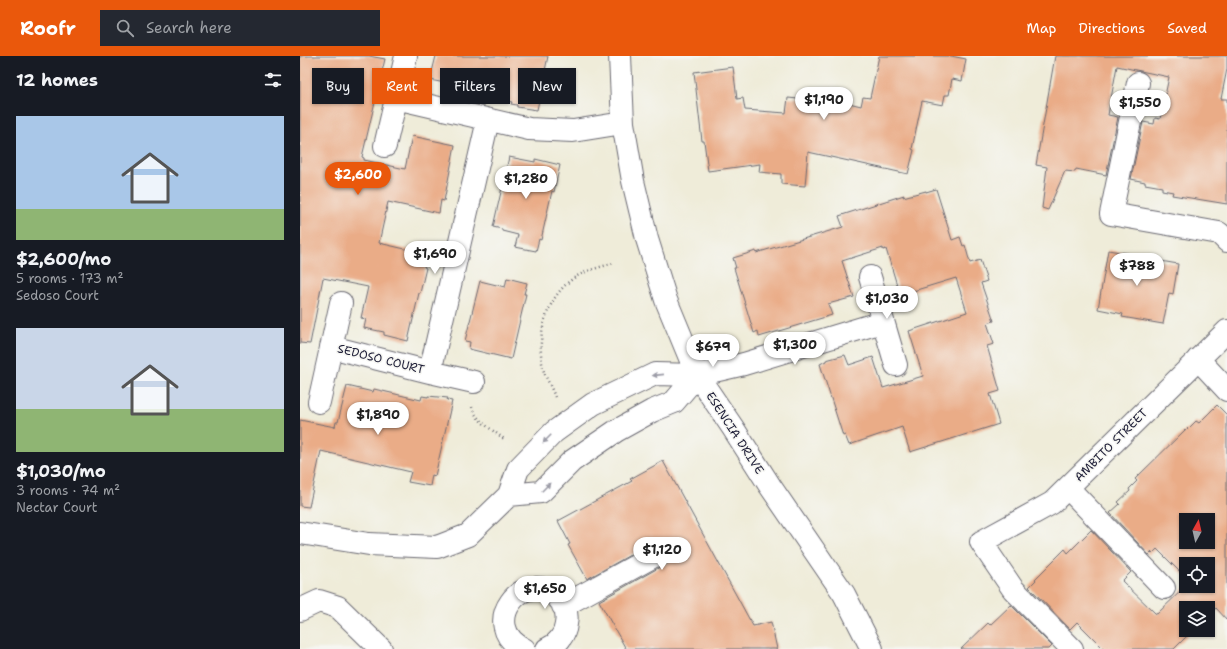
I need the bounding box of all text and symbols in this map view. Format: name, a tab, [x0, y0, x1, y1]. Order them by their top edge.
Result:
search box	[100, 10, 380, 46]
text: Roofr	[20, 16, 76, 41]
icon: search	[114, 17, 136, 39]
text: Search here	[146, 18, 232, 38]
text: Map	[1027, 19, 1057, 37]
text: Directions	[1079, 19, 1145, 37]
text: Saved	[1167, 19, 1207, 37]
chip: Buy	[312, 68, 364, 104]
chip: Rent	[372, 68, 432, 104]
chip: Filters	[440, 68, 510, 104]
chip: New	[518, 68, 576, 104]
text: 12 homes	[16, 69, 98, 91]
icon: filters	[262, 69, 284, 91]
pin: $1,190	[791, 87, 857, 121]
pin: $1,550	[1107, 90, 1173, 124]
text: $1,190	[804, 91, 844, 108]
text: $1,550	[1119, 94, 1161, 111]
icon: home	[114, 142, 186, 214]
pin: $2,600	[325, 162, 391, 196]
text: $2,600	[334, 166, 382, 183]
pin: $1,280	[493, 166, 559, 200]
text: $1,280	[504, 170, 548, 187]
pin: $1,690	[402, 241, 468, 275]
text: $1,690	[413, 245, 457, 262]
text: $2,600/mo	[16, 248, 111, 270]
pin: $788	[1113, 253, 1161, 287]
text: $788	[1119, 257, 1155, 274]
text: 5 rooms · 173 m²	[16, 270, 123, 287]
pin: $1,030	[854, 286, 920, 320]
text: Sedoso Court	[16, 287, 99, 304]
text: $1,030	[865, 290, 909, 307]
pin: $1,300	[762, 332, 828, 366]
pin: $679	[689, 334, 737, 368]
text: $1,300	[773, 336, 817, 353]
text: $679	[695, 338, 731, 355]
street label: SEDOSO COURT	[336, 340, 427, 378]
icon: home	[114, 354, 186, 426]
one-way arrow	[652, 372, 665, 378]
street label: ESENCIA DRIVE	[702, 389, 768, 477]
pin: $1,890	[345, 402, 411, 436]
street label: AMBITO STREET	[1071, 405, 1151, 485]
text: $1,890	[356, 406, 400, 423]
one-way arrow	[542, 434, 552, 444]
text: $1,030/mo	[16, 460, 106, 482]
text: 3 rooms · 74 m²	[16, 482, 120, 499]
one-way arrow	[541, 482, 551, 492]
text: Nectar Court	[16, 499, 97, 516]
north arrow	[1179, 513, 1215, 549]
map controls	[1179, 513, 1215, 637]
pin: $1,120	[629, 537, 695, 571]
text: $1,120	[642, 541, 682, 558]
button: locate	[1179, 557, 1215, 593]
pin: $1,650	[512, 576, 578, 610]
text: $1,650	[523, 580, 567, 597]
button: layers	[1179, 601, 1215, 637]

